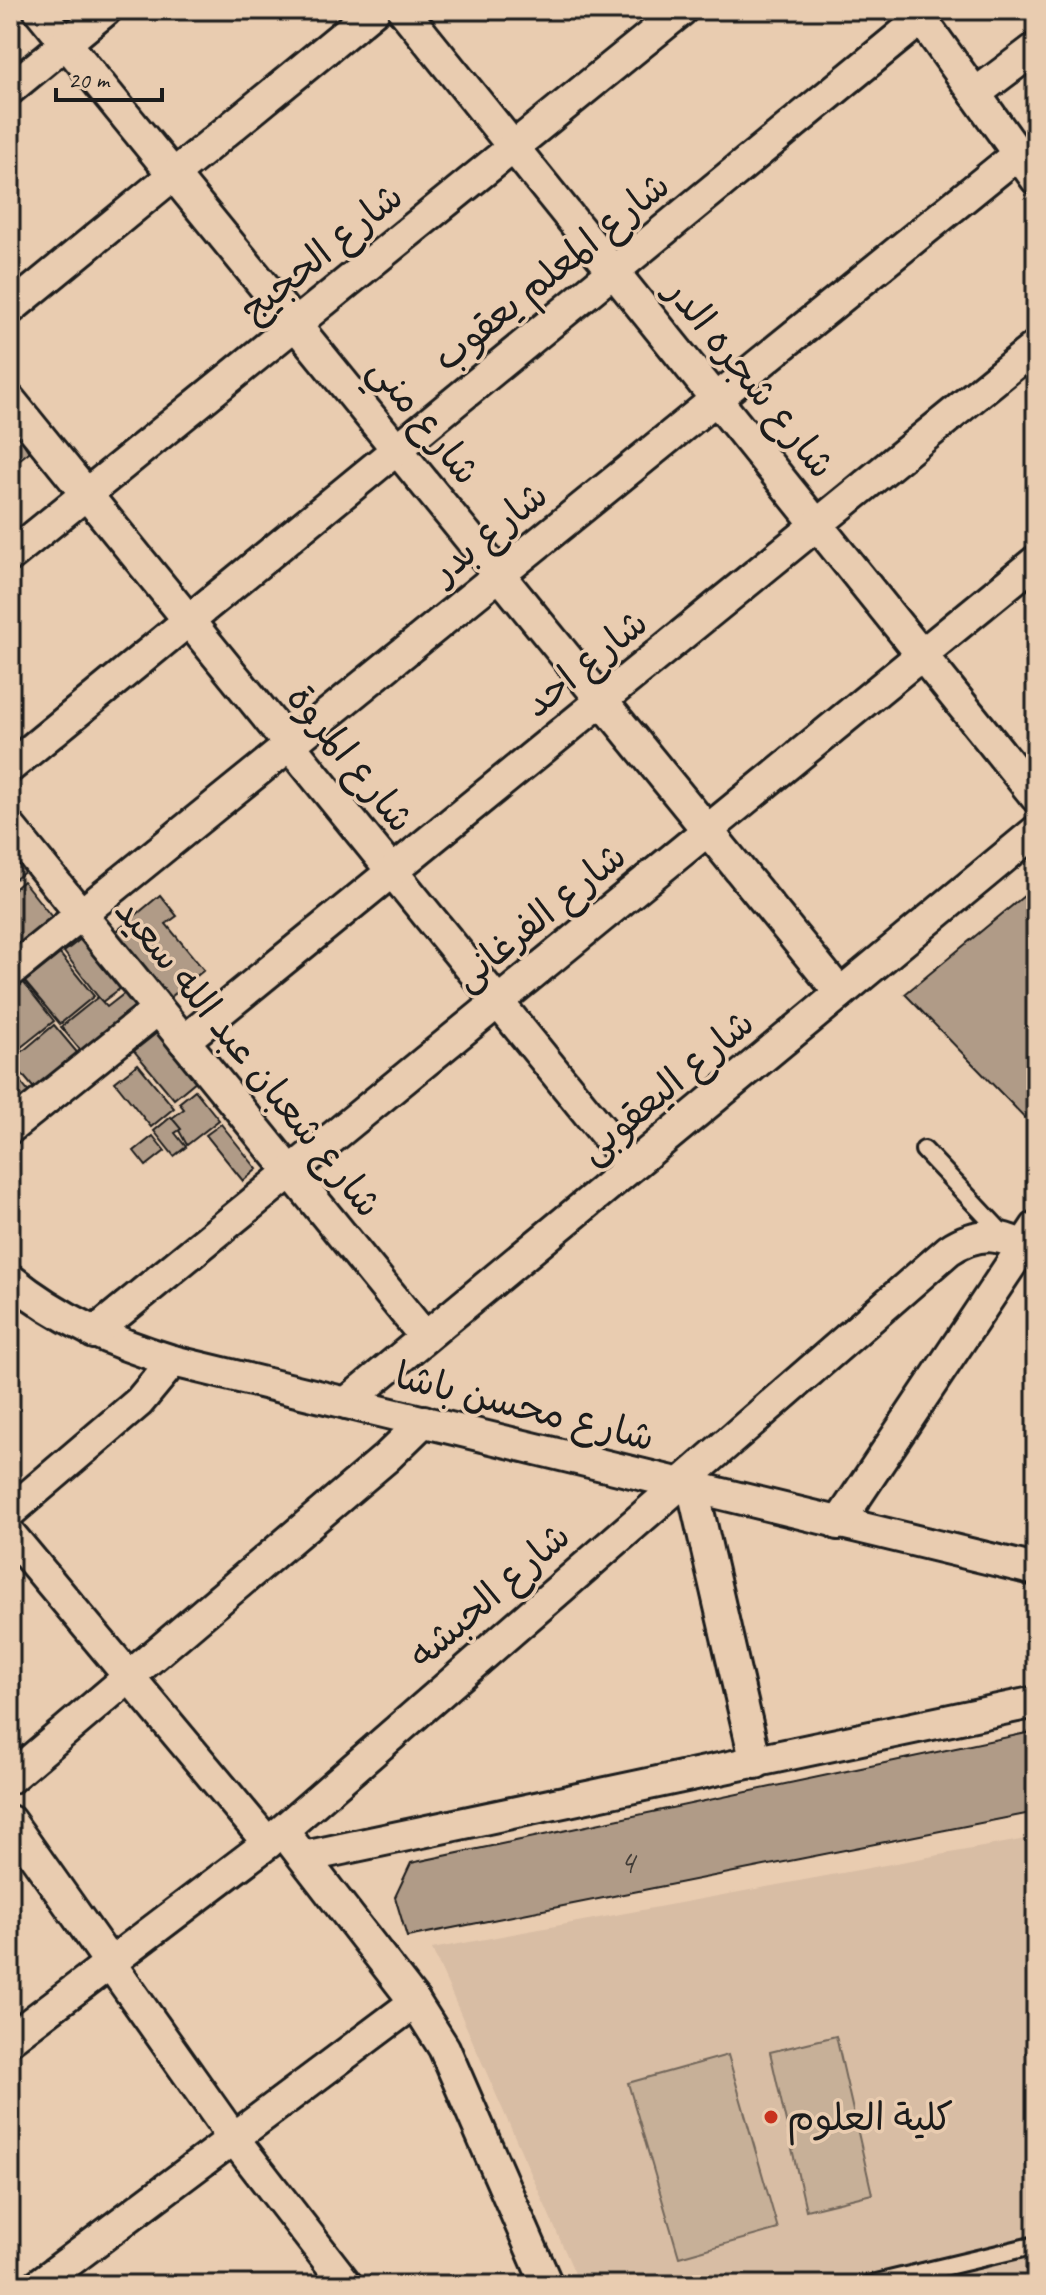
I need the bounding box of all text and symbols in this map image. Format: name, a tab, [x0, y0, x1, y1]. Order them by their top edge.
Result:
scale bar	[56, 52, 162, 102]
text: 20 m	[68, 65, 111, 95]
street label: شارع المعلم يعقوب	[423, 162, 682, 385]
street label: شارع الحجيج	[230, 173, 414, 335]
street label: شارع شجره الدر	[651, 266, 846, 490]
street label: شارع مني	[352, 347, 491, 500]
street label: شارع بدر	[419, 471, 559, 598]
street label: شارع احد	[514, 599, 659, 730]
street label: شارع المروة	[274, 675, 425, 844]
street label: شارع الفرغانى	[443, 832, 637, 1003]
street label: شارع شعبان عبد الله سعيد	[103, 888, 392, 1229]
street label: شارع اليعقوبى	[569, 999, 766, 1176]
street label: شارع محسن باشا	[390, 1352, 659, 1464]
street label: شارع الحبشه	[399, 1512, 582, 1681]
house number: 4	[619, 1840, 638, 1883]
place label: كلية العلوم	[787, 2094, 953, 2146]
marker: كلية العلوم	[762, 2108, 780, 2126]

